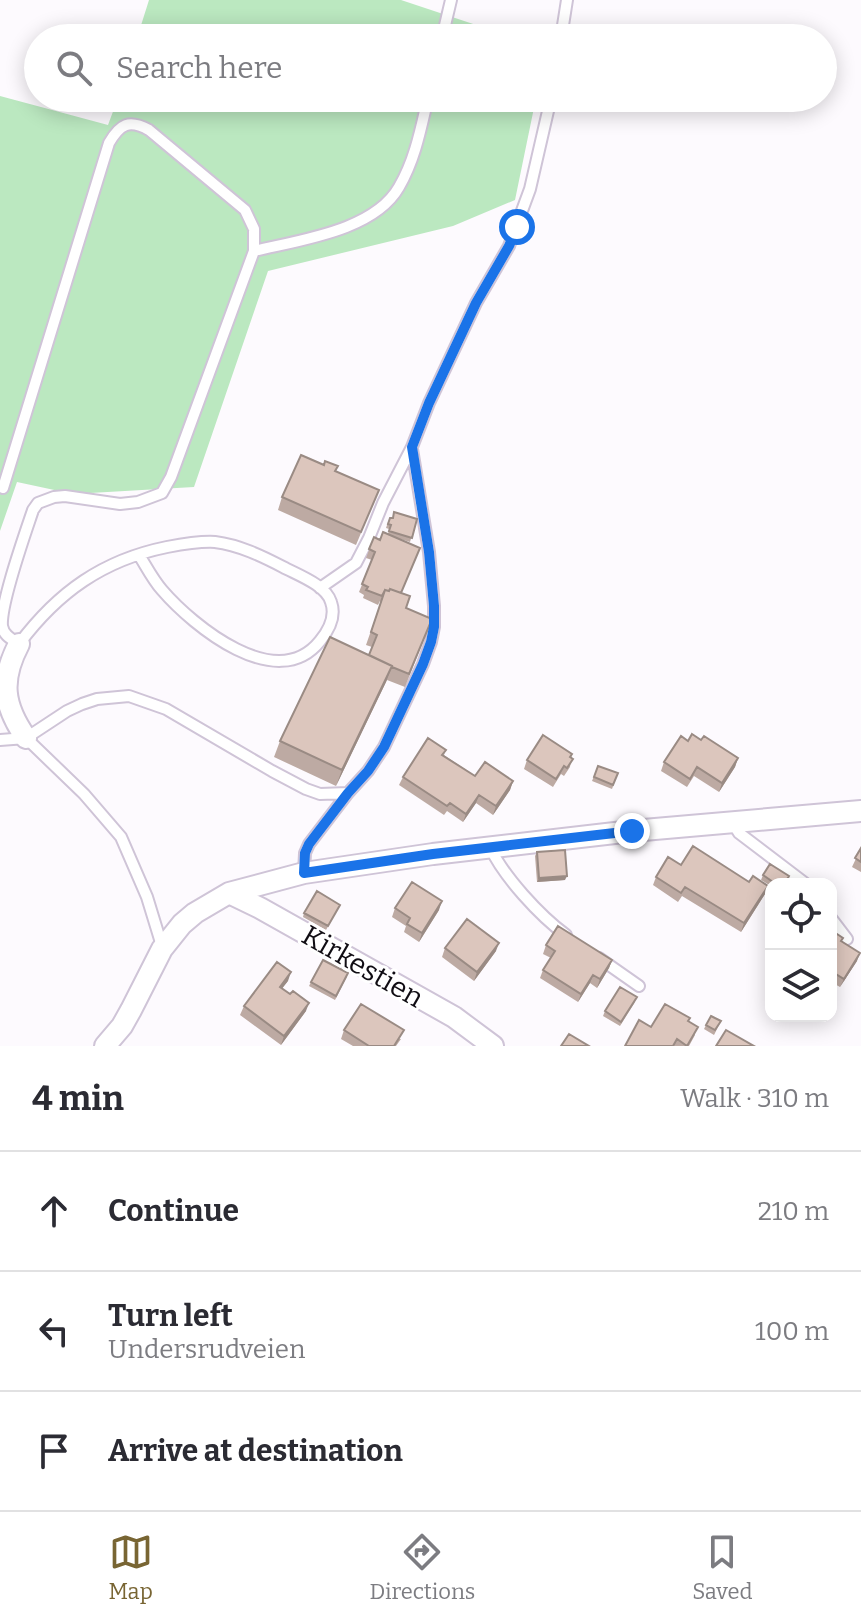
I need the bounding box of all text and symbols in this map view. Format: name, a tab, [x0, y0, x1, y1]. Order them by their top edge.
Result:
search box	[24, 24, 837, 112]
icon: search	[52, 46, 96, 90]
text: Search here	[116, 50, 283, 86]
route start	[499, 209, 535, 245]
route end	[614, 813, 650, 849]
map controls	[765, 878, 837, 1022]
button: locate	[765, 878, 837, 950]
street label: Kirkestien	[296, 918, 430, 1015]
button: layers	[765, 950, 837, 1022]
text: 4 min	[32, 1078, 124, 1119]
text: Walk · 310 m	[680, 1083, 829, 1114]
icon: ahead	[32, 1189, 76, 1233]
text: Continue	[108, 1193, 239, 1229]
text: 210 m	[758, 1196, 829, 1227]
text: Turn left	[108, 1298, 233, 1334]
icon: left	[32, 1309, 76, 1353]
text: 100 m	[755, 1316, 829, 1347]
text: Undersrudveien	[108, 1334, 305, 1365]
icon: arrive	[32, 1429, 76, 1473]
text: Arrive at destination	[108, 1433, 403, 1469]
tab: Map	[108, 1530, 153, 1605]
tab: Directions	[370, 1530, 475, 1605]
tab: Saved	[692, 1530, 753, 1605]

